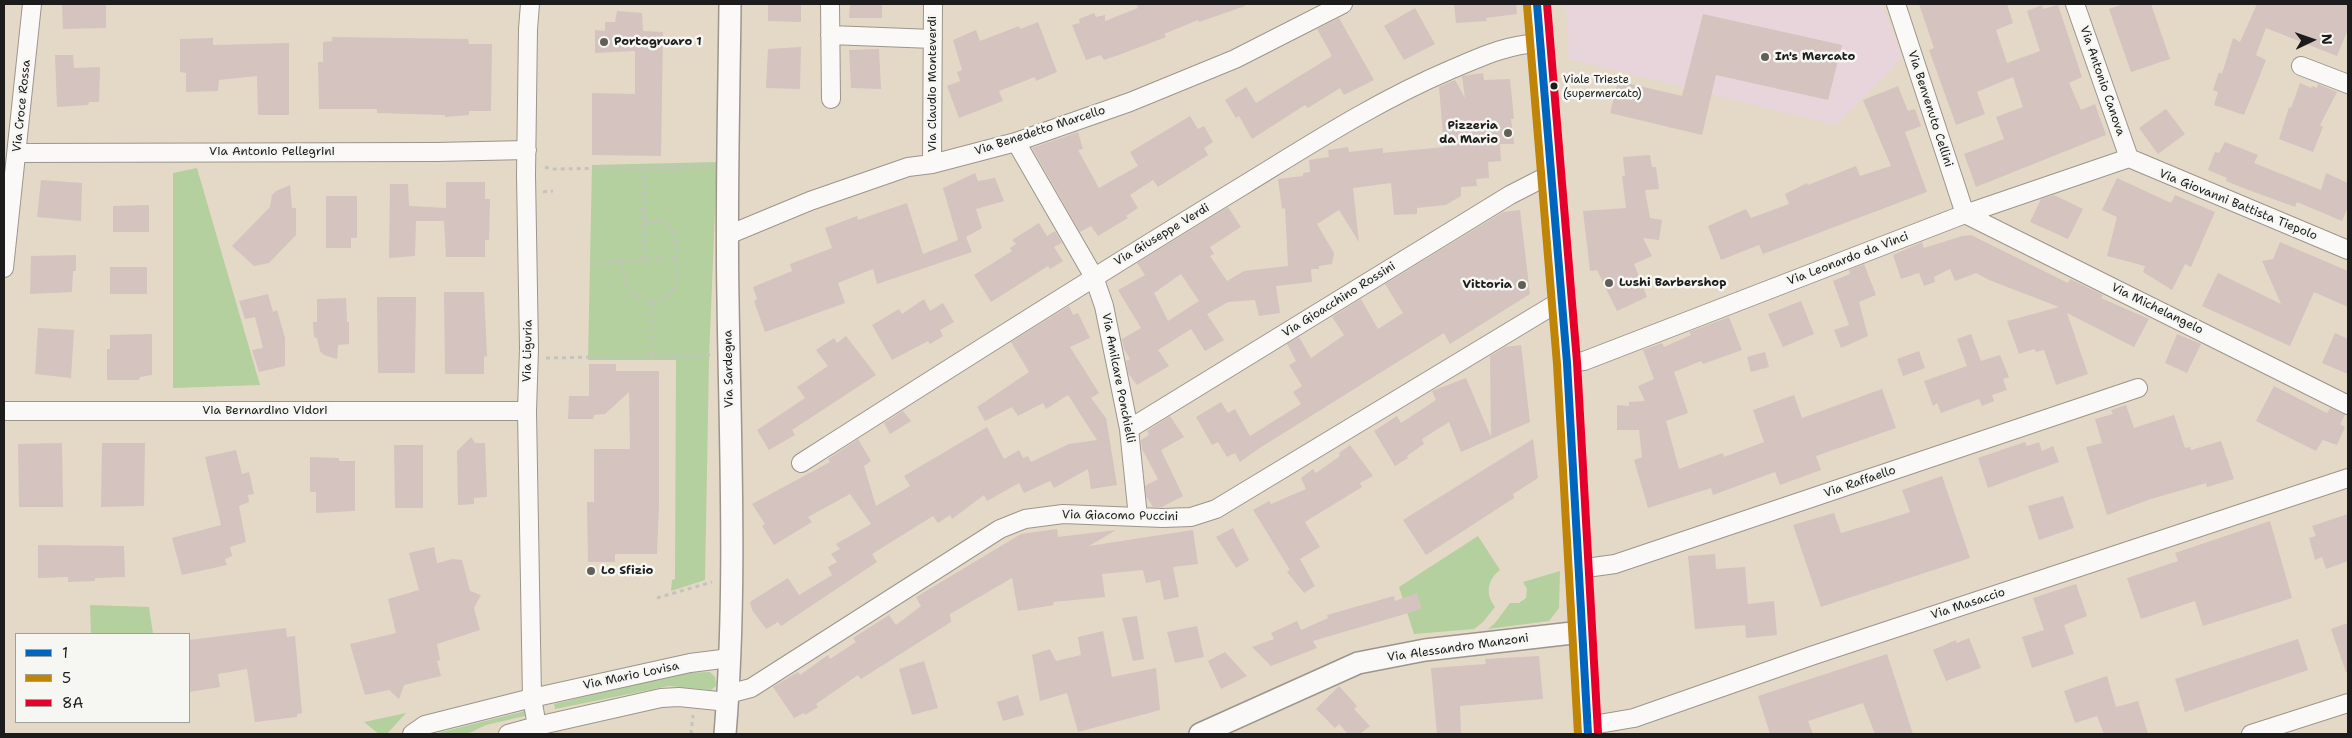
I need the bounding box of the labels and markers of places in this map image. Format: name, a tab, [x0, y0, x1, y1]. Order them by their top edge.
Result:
place label: Portogruaro 1	[614, 35, 702, 49]
marker: Portogruaro 1	[598, 36, 610, 48]
place label: In's Mercato	[1775, 50, 1855, 64]
marker: In's Mercato	[1759, 51, 1771, 63]
place label: Viale Trieste (supermercato)	[1563, 73, 1642, 99]
marker: Viale Trieste (supermercato)	[1549, 81, 1559, 91]
place label: Pizzeria da Mario	[1439, 119, 1498, 147]
marker: Pizzeria da Mario	[1502, 127, 1514, 139]
place label: Lushi Barbershop	[1619, 276, 1726, 290]
marker: Lushi Barbershop	[1603, 277, 1615, 289]
place label: Vittoria	[1462, 278, 1512, 292]
marker: Vittoria	[1516, 279, 1528, 291]
place label: Lo Sfizio	[601, 564, 653, 578]
marker: Lo Sfizio	[585, 565, 597, 577]

